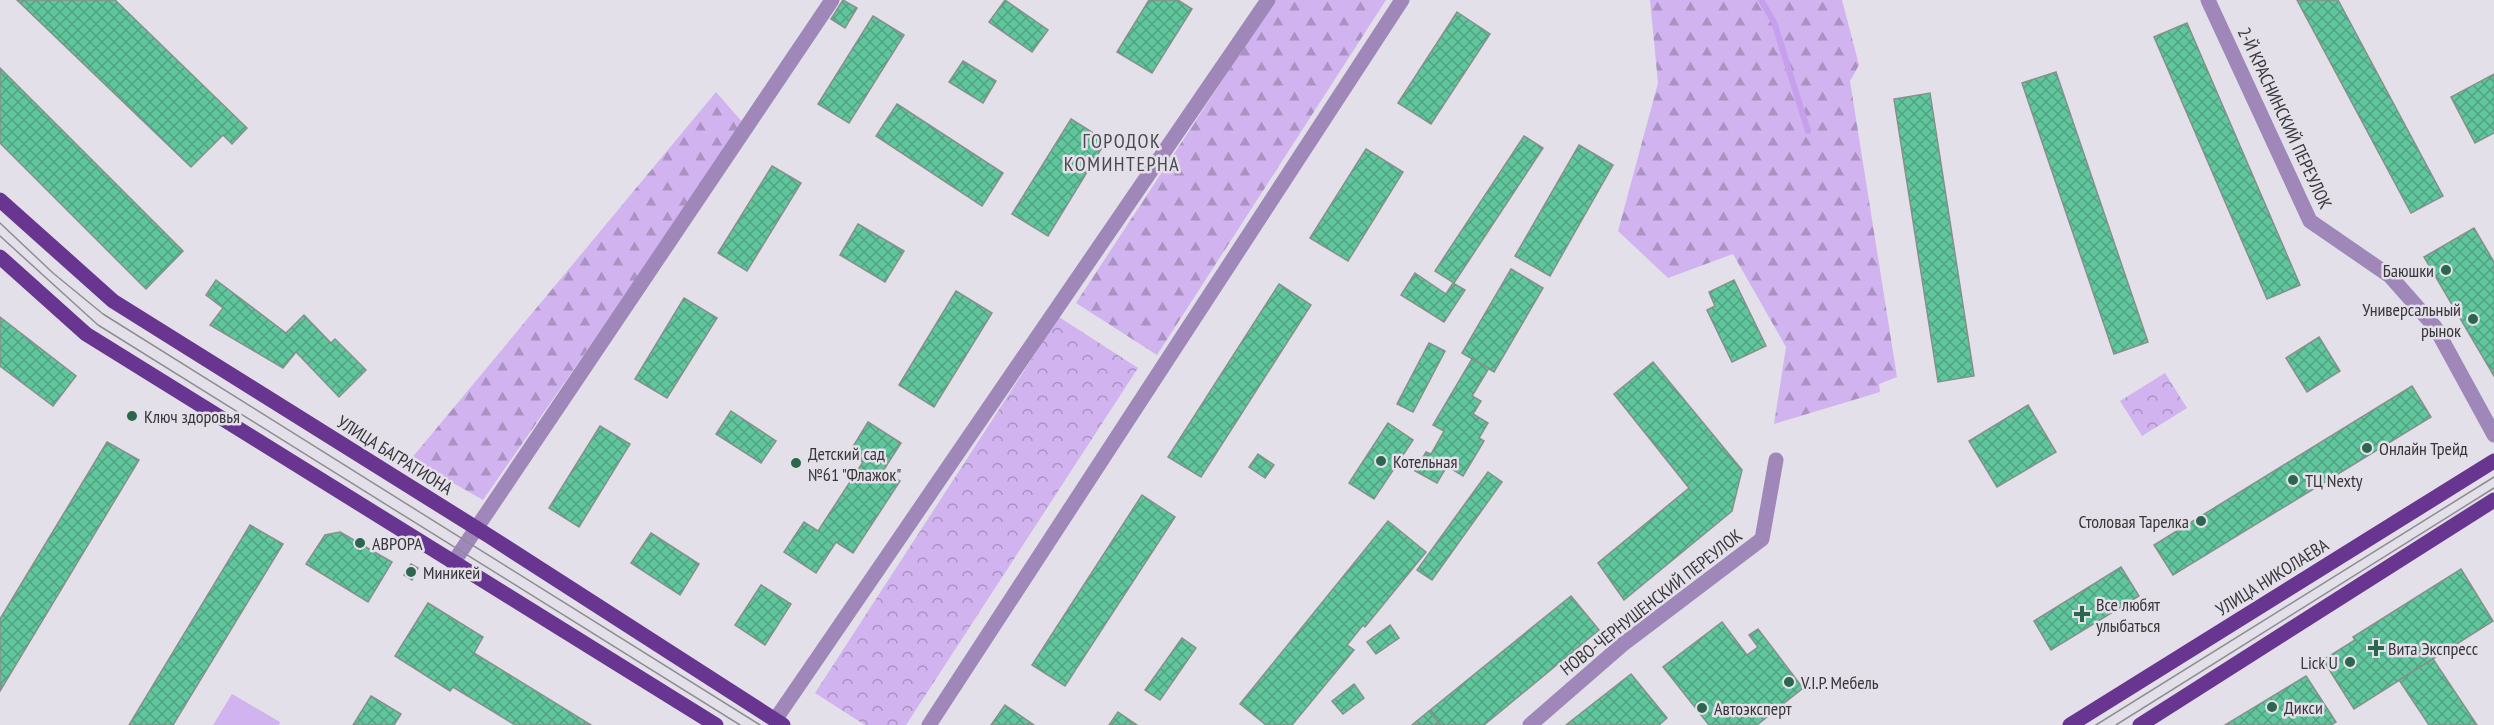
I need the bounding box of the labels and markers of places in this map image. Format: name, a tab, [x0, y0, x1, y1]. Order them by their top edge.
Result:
place label: Баюшки	[2383, 259, 2434, 282]
marker: Баюшки	[2439, 263, 2453, 277]
place label: Универсальный рынок	[2362, 298, 2461, 342]
marker: Универсальный рынок	[2466, 312, 2480, 326]
place label: Ключ здоровья	[144, 405, 240, 428]
marker: Ключ здоровья	[125, 409, 139, 423]
place label: Онлайн Трейд	[2379, 437, 2468, 460]
marker: Онлайн Трейд	[2360, 441, 2374, 455]
place label: Детский сад №61 "Флажок"	[808, 442, 901, 486]
place label: Котельная	[1393, 450, 1457, 473]
marker: Котельная	[1374, 454, 1388, 468]
marker: Детский сад №61 "Флажок"	[789, 456, 803, 470]
place label: ТЦ Nexty	[2305, 469, 2363, 492]
marker: ТЦ Nexty	[2286, 473, 2300, 487]
place label: Столовая Тарелка	[2078, 510, 2189, 533]
marker: Столовая Тарелка	[2194, 514, 2208, 528]
place label: ABPOPA	[372, 532, 423, 555]
marker: ABPOPA	[353, 536, 367, 550]
place label: Миникей	[423, 561, 480, 584]
marker: Миникей	[404, 565, 418, 579]
place label: Все любят улыбаться	[2096, 593, 2160, 637]
marker: Все любят улыбаться	[2073, 605, 2091, 623]
place label: Вита Экспресс	[2388, 637, 2479, 660]
marker: Вита Экспресс	[2369, 641, 2383, 655]
place label: Lick U	[2300, 651, 2338, 674]
marker: Lick U	[2343, 655, 2357, 669]
place label: V.I.P. Мебель	[1800, 671, 1879, 694]
marker: V.I.P. Мебель	[1782, 675, 1796, 689]
place label: Дикси	[2284, 696, 2323, 719]
place label: Автоэксперт	[1714, 697, 1792, 720]
marker: Дикси	[2265, 700, 2279, 714]
marker: Автоэксперт	[1695, 701, 1709, 715]

